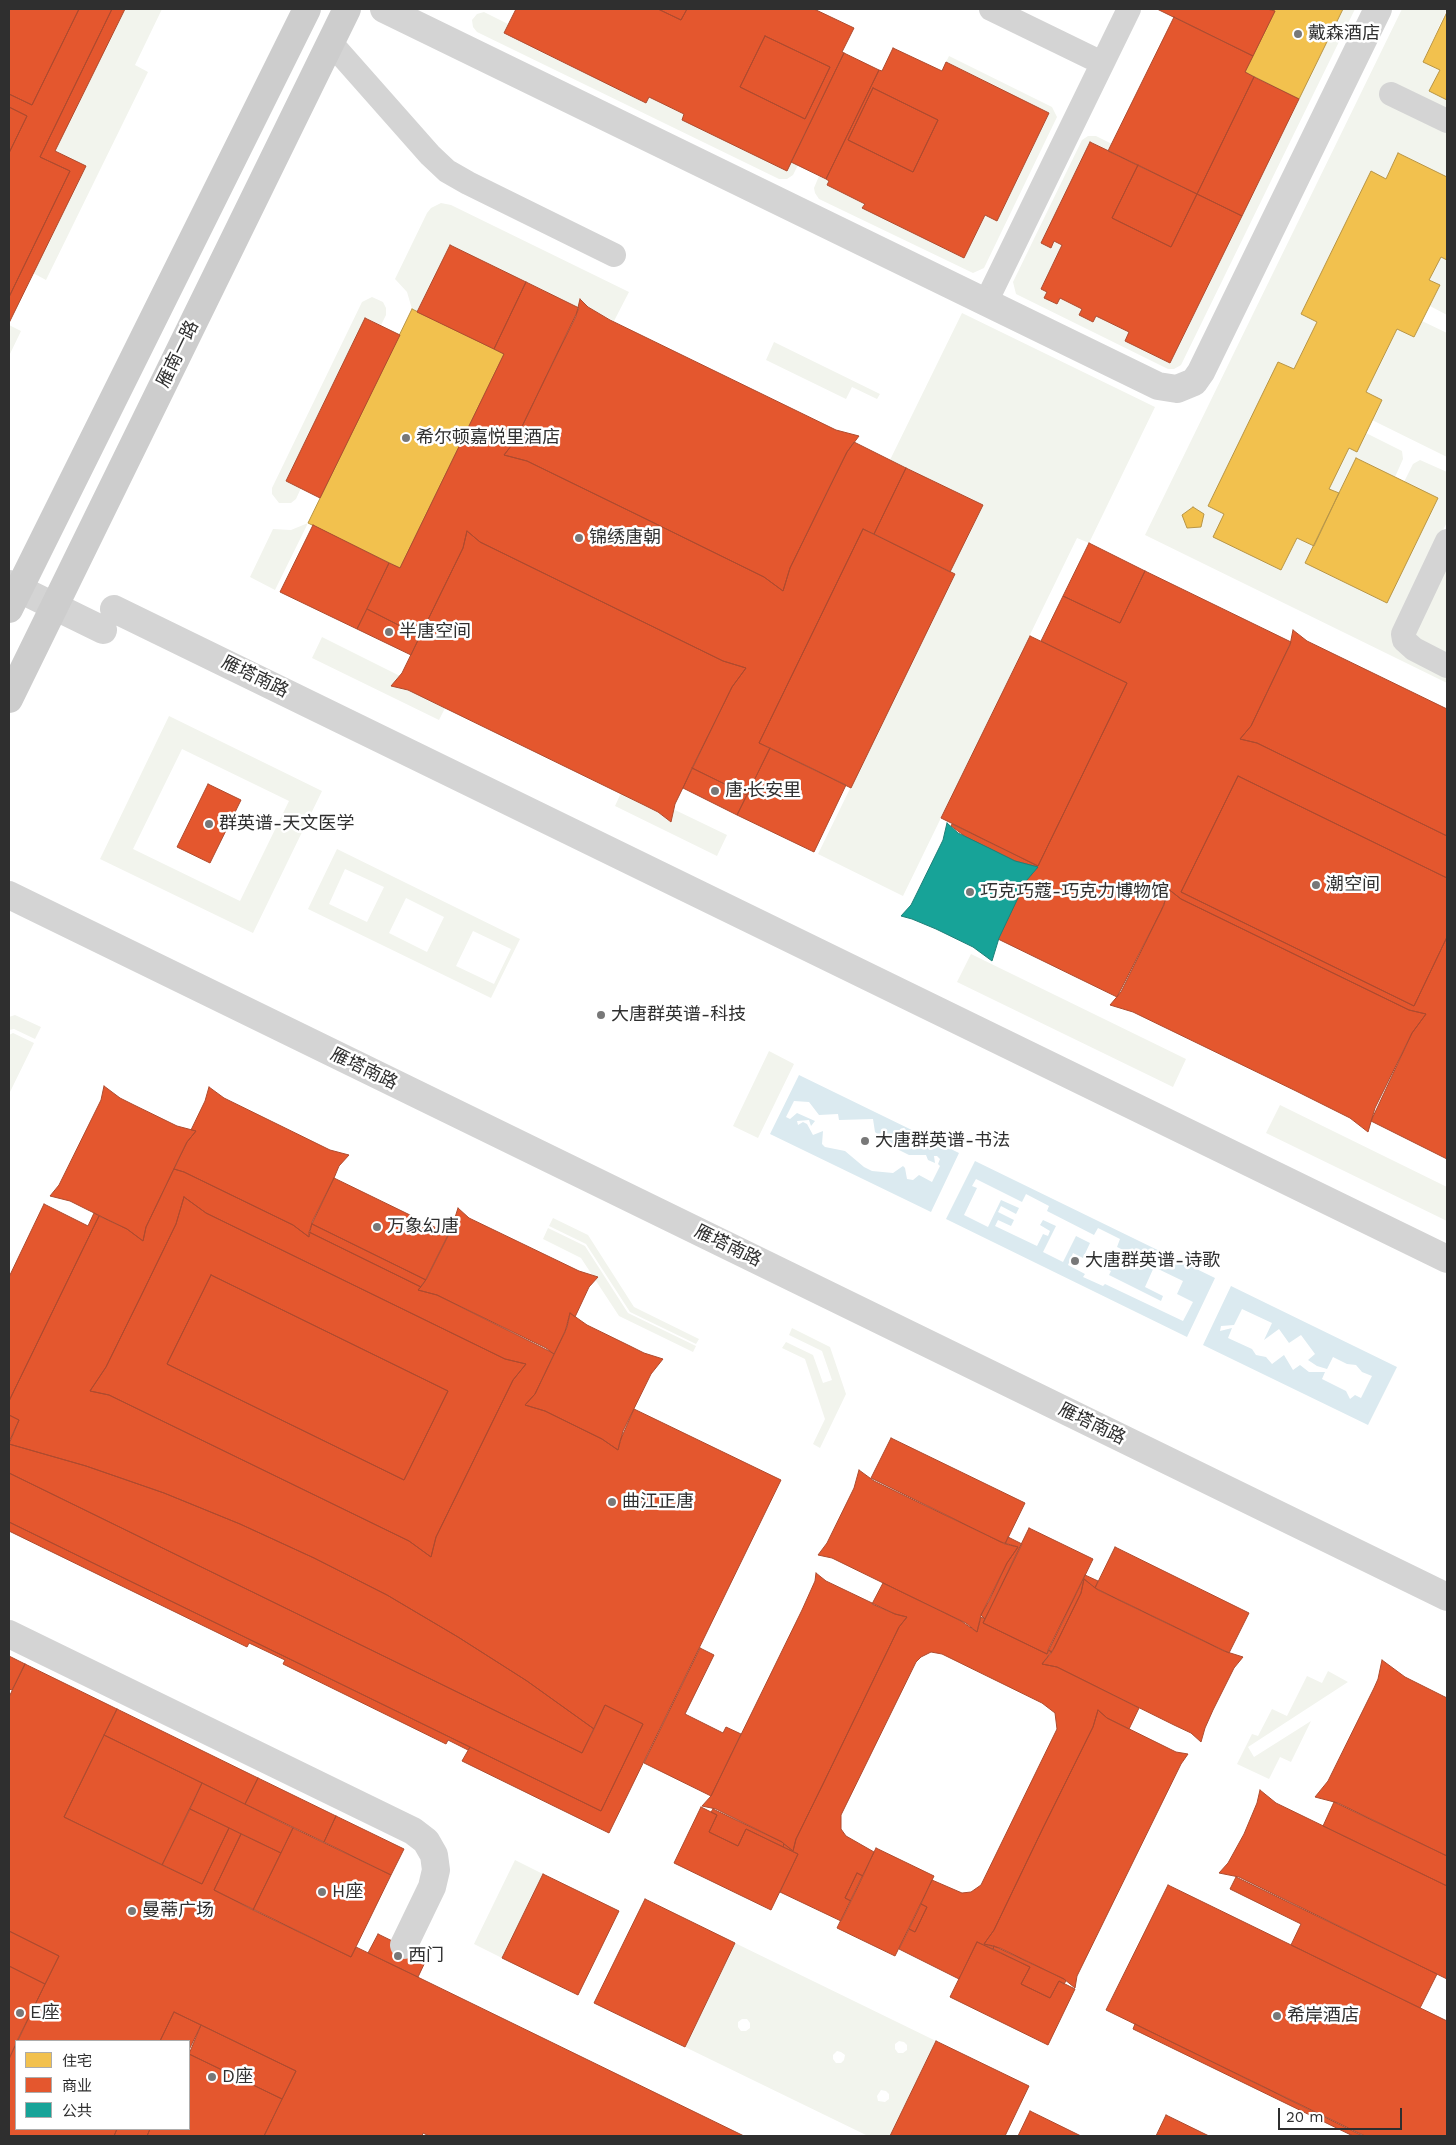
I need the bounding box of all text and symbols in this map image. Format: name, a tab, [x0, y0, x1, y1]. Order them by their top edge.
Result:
place label: 戴森酒店	[1308, 23, 1380, 45]
marker: 戴森酒店	[1292, 28, 1304, 40]
street label: 雁南一路	[153, 317, 203, 391]
place label: 希尔顿嘉悦里酒店	[416, 427, 560, 449]
marker: 希尔顿嘉悦里酒店	[400, 432, 412, 444]
place label: 锦绣唐朝	[589, 527, 661, 549]
marker: 锦绣唐朝	[573, 532, 585, 544]
place label: 半唐空间	[399, 621, 471, 643]
marker: 半唐空间	[383, 626, 395, 638]
street label: 雁塔南路	[218, 652, 292, 702]
place label: 唐·长安里	[725, 780, 801, 802]
marker: 唐·长安里	[709, 785, 721, 797]
place label: 群英谱-天文医学	[219, 813, 354, 835]
marker: 群英谱-天文医学	[203, 818, 215, 830]
place label: 潮空间	[1326, 874, 1380, 896]
marker: 潮空间	[1310, 879, 1322, 891]
place label: 巧克巧蔻-巧克力博物馆	[980, 881, 1169, 903]
marker: 巧克巧蔻-巧克力博物馆	[964, 886, 976, 898]
place label: 大唐群英谱-科技	[611, 1004, 746, 1026]
marker: 大唐群英谱-科技	[595, 1009, 607, 1021]
street label: 雁塔南路	[327, 1044, 401, 1094]
place label: 大唐群英谱-书法	[875, 1130, 1010, 1152]
marker: 大唐群英谱-书法	[859, 1135, 871, 1147]
place label: 万象幻唐	[387, 1216, 459, 1238]
marker: 万象幻唐	[371, 1221, 383, 1233]
street label: 雁塔南路	[691, 1221, 765, 1271]
place label: 大唐群英谱-诗歌	[1085, 1250, 1220, 1272]
marker: 大唐群英谱-诗歌	[1069, 1255, 1081, 1267]
street label: 雁塔南路	[1055, 1399, 1129, 1449]
place label: 曲江正唐	[622, 1491, 694, 1513]
marker: 曲江正唐	[606, 1496, 618, 1508]
place label: H座	[332, 1881, 363, 1903]
marker: H座	[316, 1886, 328, 1898]
place label: 曼蒂广场	[142, 1900, 214, 1922]
marker: 曼蒂广场	[126, 1905, 138, 1917]
place label: 西门	[408, 1945, 444, 1967]
marker: 西门	[392, 1950, 404, 1962]
place label: E座	[30, 2002, 59, 2024]
place label: 希岸酒店	[1287, 2005, 1359, 2027]
marker: E座	[14, 2007, 26, 2019]
marker: 希岸酒店	[1271, 2010, 1283, 2022]
legend	[15, 2040, 190, 2130]
text: 住宅	[62, 2052, 92, 2070]
place label: D座	[222, 2066, 253, 2088]
marker: D座	[206, 2071, 218, 2083]
text: 商业	[62, 2077, 92, 2095]
scale bar	[1281, 2098, 1405, 2130]
text: 公共	[62, 2102, 92, 2120]
text: 20 m	[1286, 2108, 1324, 2126]

